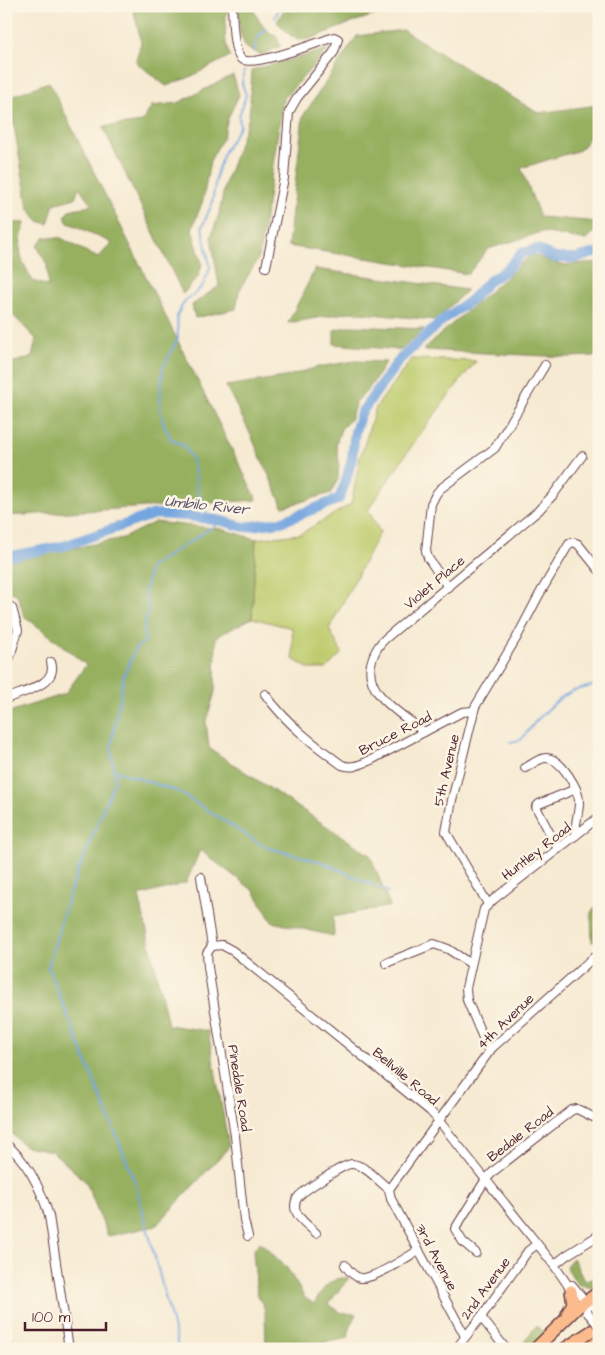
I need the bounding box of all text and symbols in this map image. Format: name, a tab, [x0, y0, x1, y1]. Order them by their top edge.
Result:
water label: Umbilo River	[164, 491, 252, 521]
street label: Violet Place	[400, 551, 470, 614]
street label: Bruce Road	[356, 707, 435, 761]
street label: 5th Avenue	[429, 732, 465, 808]
street label: Huntley Road	[498, 818, 576, 885]
street label: 4th Avenue	[472, 989, 539, 1054]
street label: Pinedale Road	[222, 1043, 256, 1133]
street label: Bellville Road	[368, 1043, 443, 1110]
street label: Bedale Road	[483, 1102, 558, 1167]
street label: 3rd Avenue	[410, 1220, 462, 1295]
street label: 2nd Avenue	[456, 1253, 516, 1324]
scale bar	[25, 1300, 106, 1332]
text: 100 m	[32, 1307, 71, 1328]

